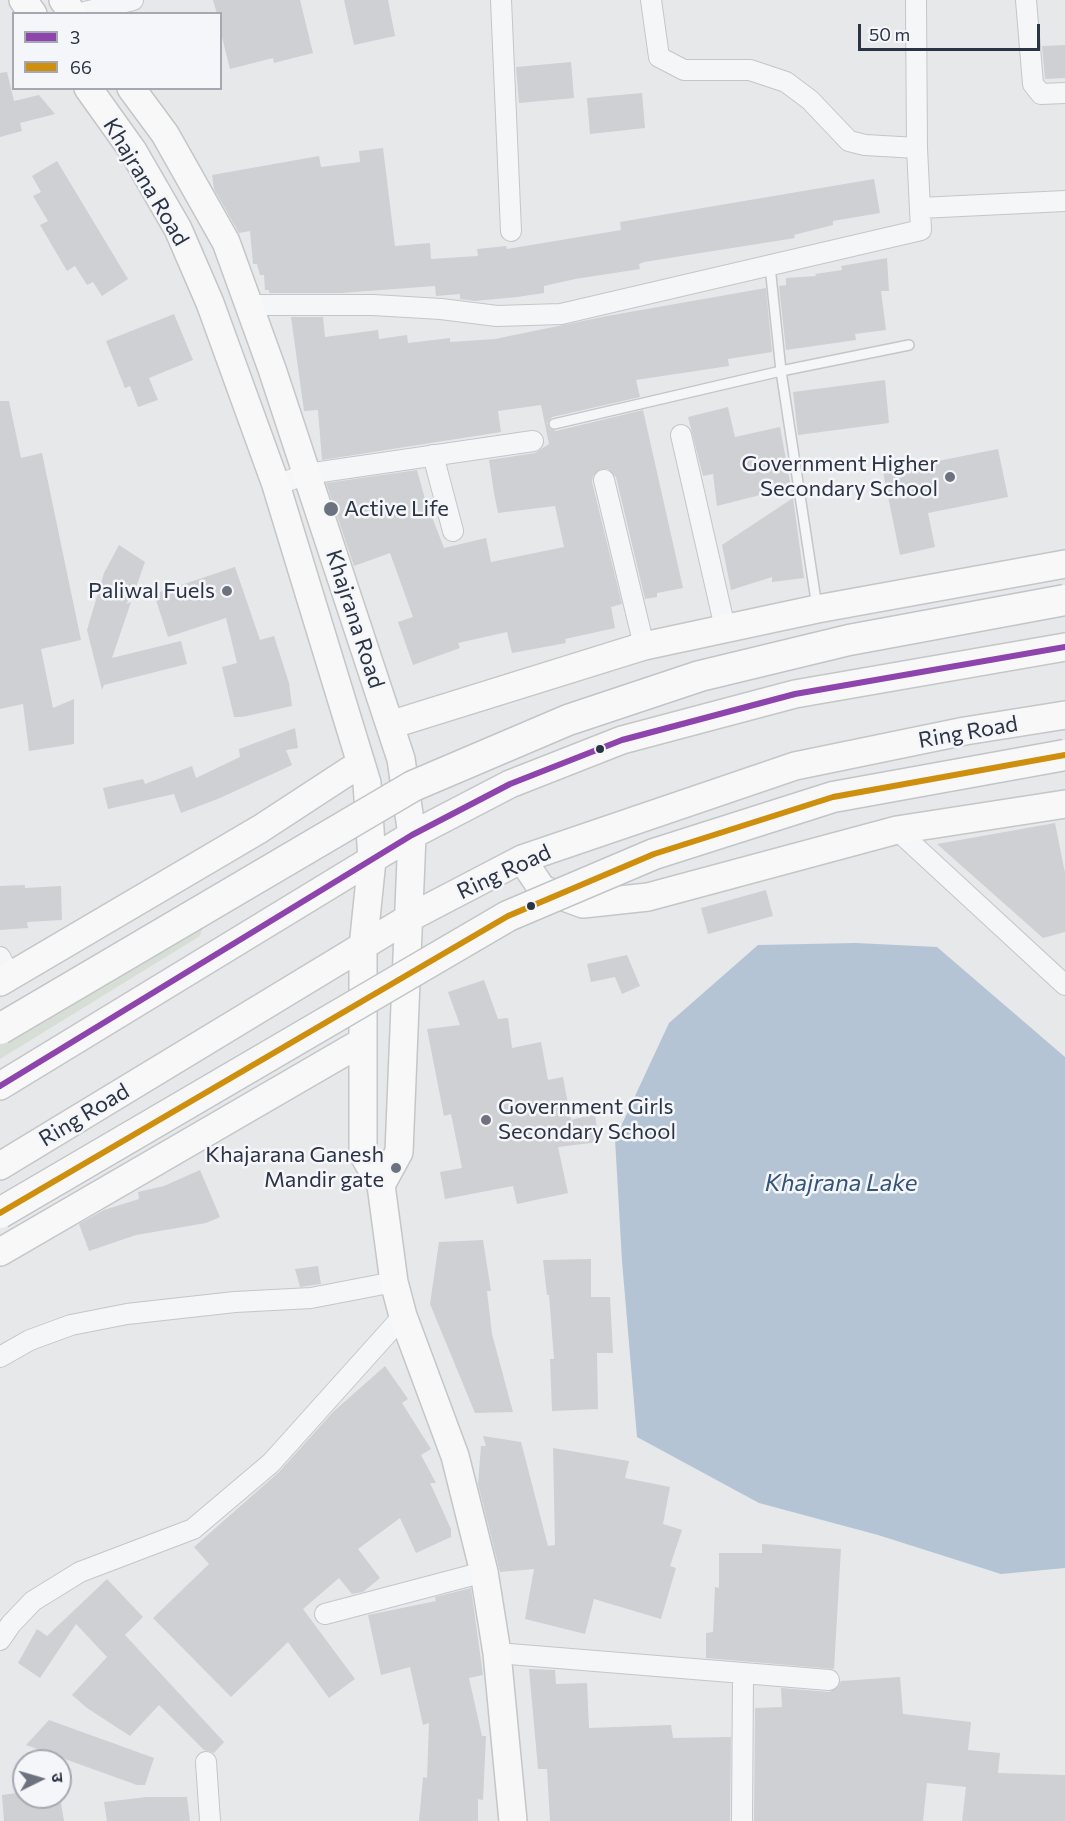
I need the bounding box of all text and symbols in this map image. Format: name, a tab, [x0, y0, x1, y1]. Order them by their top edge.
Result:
legend	[12, 12, 222, 90]
scale bar	[861, 12, 1042, 50]
text: 50 m	[869, 23, 910, 45]
text: 3	[70, 26, 80, 48]
text: 66	[70, 56, 92, 78]
street label: Khajrana Road	[98, 113, 194, 251]
place label: Government Higher Secondary School	[742, 451, 938, 502]
marker: Government Higher Secondary School	[943, 470, 957, 484]
place label: Active Life	[344, 496, 449, 522]
marker: Active Life	[322, 500, 340, 518]
street label: Khajrana Road	[320, 546, 390, 692]
place label: Paliwal Fuels	[88, 578, 215, 604]
marker: Paliwal Fuels	[220, 584, 234, 598]
street label: Ring Road	[916, 710, 1020, 754]
unlabelled marker	[594, 743, 606, 755]
street label: Ring Road	[453, 839, 555, 905]
unlabelled marker	[525, 900, 537, 912]
street label: Ring Road	[34, 1078, 134, 1152]
place label: Government Girls Secondary School	[498, 1094, 676, 1146]
marker: Government Girls Secondary School	[479, 1113, 493, 1127]
place label: Khajarana Ganesh Mandir gate	[205, 1142, 384, 1194]
marker: Khajarana Ganesh Mandir gate	[389, 1161, 403, 1175]
water label: Khajrana Lake	[765, 1169, 917, 1197]
north arrow	[12, 1749, 72, 1809]
text: उ	[49, 1772, 68, 1783]

